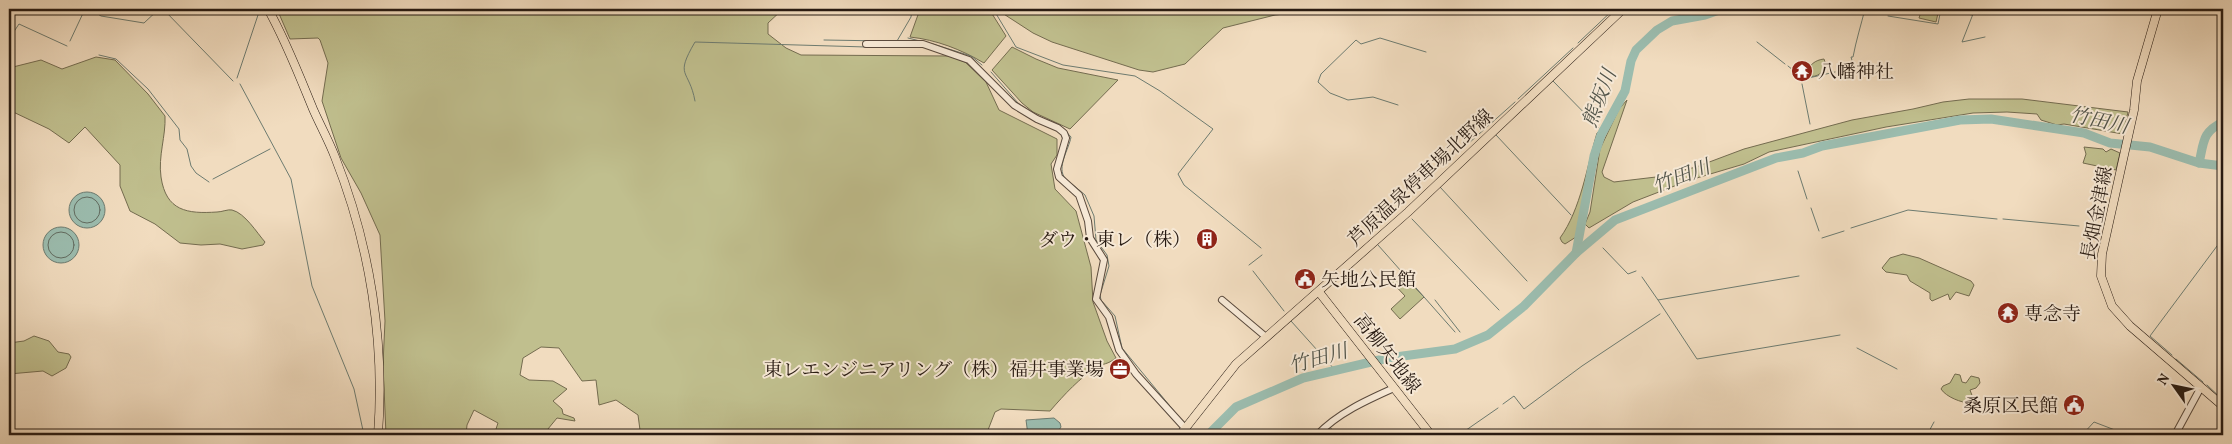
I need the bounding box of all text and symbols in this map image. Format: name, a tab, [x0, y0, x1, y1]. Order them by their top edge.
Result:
temple icon: 八幡神社	[1790, 59, 1814, 83]
place label: 八幡神社	[1818, 60, 1894, 86]
water label: 熊坂川	[1577, 64, 1625, 132]
water label: 竹田川	[2066, 102, 2133, 142]
street label: 芦原温泉停車場北野線	[1343, 104, 1500, 253]
water label: 竹田川	[1649, 153, 1717, 202]
street label: 長畑金津線	[2076, 164, 2120, 262]
building icon: ダウ・東レ（株）	[1195, 227, 1219, 251]
place label: ダウ・東レ（株）	[1039, 228, 1191, 254]
public building icon: 矢地公民館	[1293, 267, 1317, 291]
place label: 矢地公民館	[1321, 268, 1416, 294]
temple icon: 専念寺	[1996, 301, 2020, 325]
place label: 専念寺	[2024, 302, 2081, 328]
street label: 高柳矢地線	[1347, 309, 1426, 400]
water label: 竹田川	[1286, 338, 1353, 382]
office icon: 東レエンジニアリング（株）福井事業場	[1108, 357, 1132, 381]
place label: 東レエンジニアリング（株）福井事業場	[764, 358, 1104, 384]
north arrow	[2150, 362, 2200, 412]
text: N	[2154, 370, 2175, 389]
public building icon: 桑原区民館	[2062, 393, 2086, 417]
place label: 桑原区民館	[1963, 394, 2058, 420]

